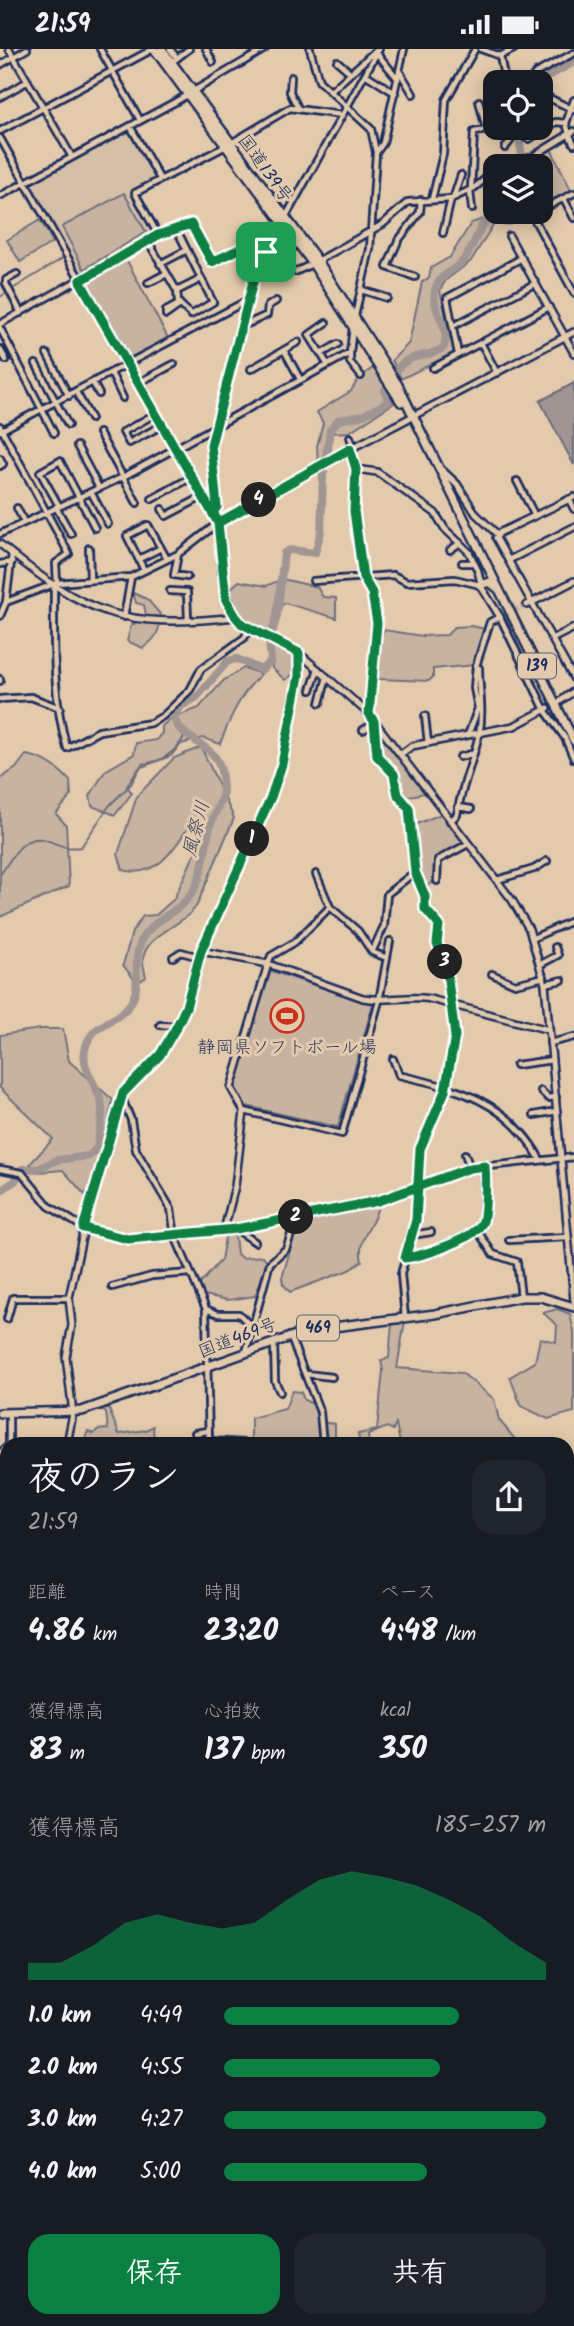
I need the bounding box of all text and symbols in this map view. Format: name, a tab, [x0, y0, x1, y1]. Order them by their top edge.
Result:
text: 21:59	[35, 4, 91, 46]
map controls	[483, 70, 553, 224]
button: locate	[483, 70, 553, 140]
street label: 国道139号	[229, 129, 299, 209]
button: layers	[483, 154, 553, 224]
pin	[236, 222, 296, 282]
icon: arrive	[247, 233, 285, 271]
pin: 4	[242, 483, 276, 517]
text: 4	[253, 484, 264, 514]
road number: 139	[518, 653, 556, 679]
water label: 風祭川	[175, 798, 219, 860]
pin: 1	[234, 821, 270, 857]
text: 1	[249, 823, 254, 853]
pin: 3	[428, 944, 462, 979]
text: 3	[439, 946, 450, 976]
sports icon: 静岡県ソフトボール場	[268, 997, 306, 1035]
place label: 静岡県ソフトボール場	[198, 1034, 376, 1063]
pin: 2	[278, 1199, 314, 1235]
text: 2	[290, 1201, 301, 1231]
street label: 国道469号	[194, 1311, 282, 1367]
road number: 469	[297, 1315, 339, 1341]
text: 夜のラン	[28, 1449, 180, 1509]
button: share	[472, 1460, 546, 1534]
text: 21:59	[28, 1505, 78, 1541]
text: 距離	[28, 1578, 66, 1608]
text: 時間	[204, 1578, 242, 1608]
text: ペース	[380, 1578, 436, 1608]
text: 4.86	[28, 1608, 85, 1656]
text: 23:20	[204, 1608, 278, 1656]
text: 4:48	[380, 1608, 438, 1656]
text: km	[85, 1620, 117, 1650]
text: /km	[438, 1620, 476, 1650]
text: kcal	[380, 1696, 411, 1726]
text: 獲得標高	[28, 1697, 104, 1727]
text: 心拍数	[204, 1697, 261, 1727]
text: 350	[380, 1726, 427, 1774]
text: 83	[28, 1727, 62, 1775]
text: 137	[204, 1727, 244, 1775]
text: m	[62, 1739, 85, 1769]
text: bpm	[244, 1739, 285, 1769]
text: 185–257 m	[435, 1808, 546, 1844]
text: 獲得標高	[28, 1811, 120, 1847]
text: 1.0 km	[28, 1998, 91, 2034]
text: 4:49	[140, 1998, 182, 2034]
text: 2.0 km	[28, 2050, 98, 2086]
text: 4:55	[140, 2050, 183, 2086]
text: 3.0 km	[28, 2102, 97, 2138]
text: 4:27	[140, 2102, 182, 2138]
text: 4.0 km	[28, 2154, 97, 2190]
text: 5:00	[140, 2154, 181, 2190]
button: 保存	[28, 2234, 280, 2314]
button: 共有	[294, 2234, 546, 2314]

